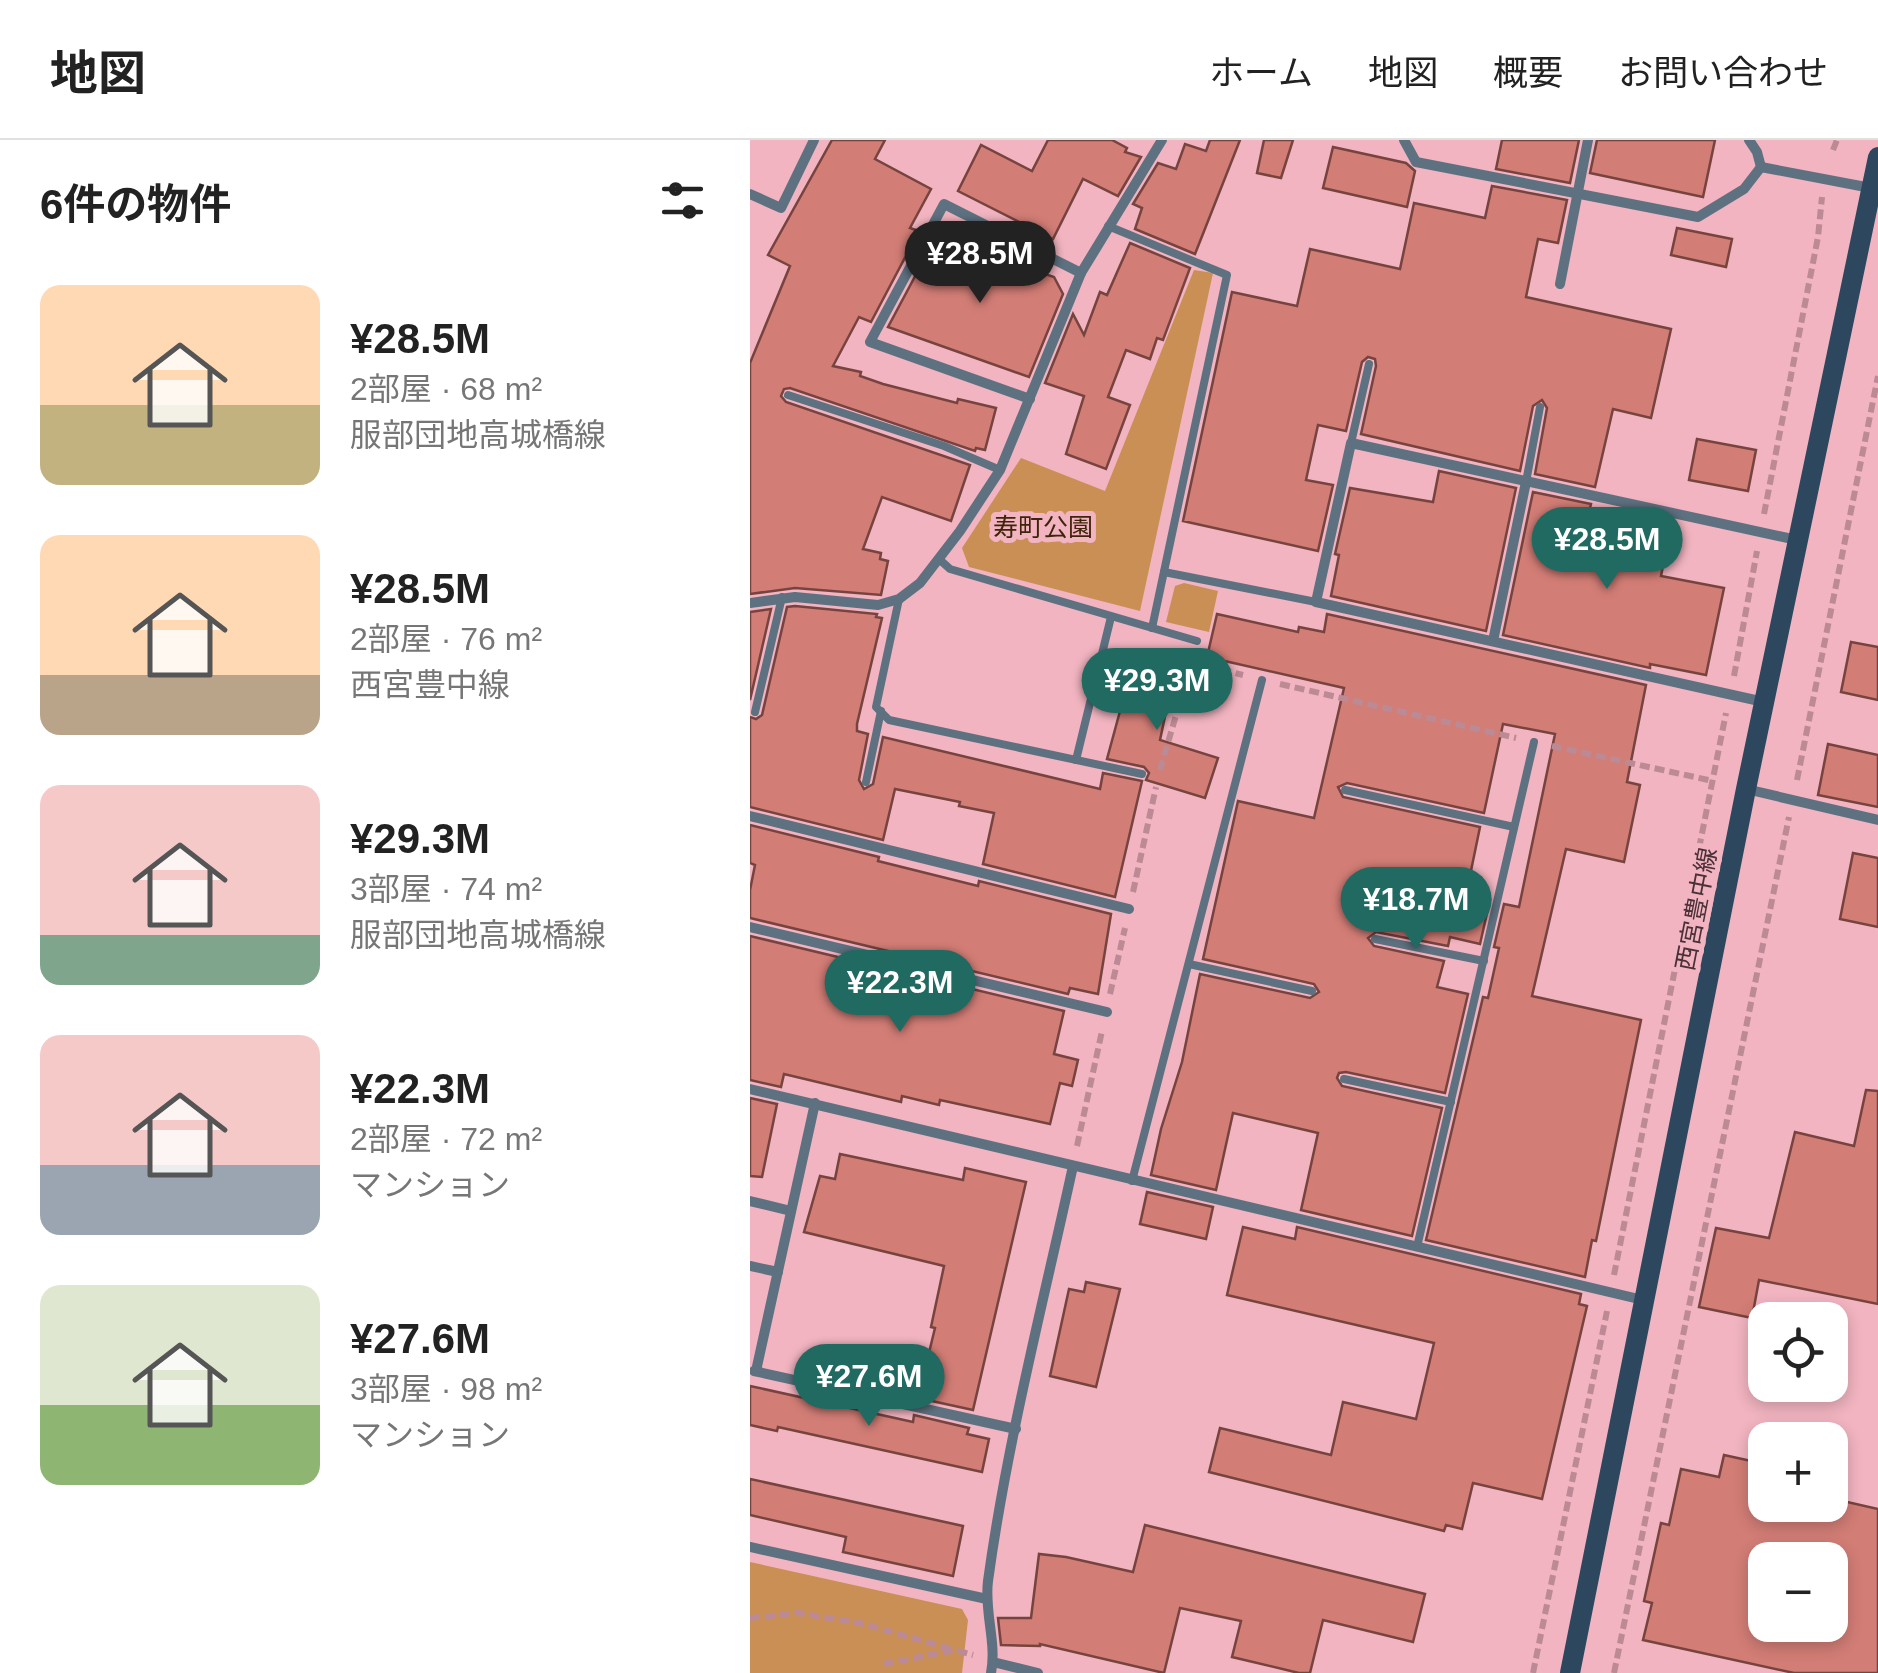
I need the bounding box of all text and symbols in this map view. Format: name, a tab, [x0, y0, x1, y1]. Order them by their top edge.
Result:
text: 地図	[50, 47, 146, 100]
text: ホーム	[1209, 53, 1313, 92]
text: 地図	[1368, 53, 1438, 92]
text: 概要	[1493, 53, 1563, 92]
text: お問い合わせ	[1618, 53, 1828, 92]
icon: filters	[655, 173, 710, 228]
text: 6件の物件	[40, 181, 231, 228]
pin: ¥28.5M	[899, 221, 1061, 306]
text: ¥28.5M	[927, 235, 1033, 271]
text: ¥28.5M	[350, 315, 490, 362]
icon: home	[120, 325, 240, 445]
text: 2部屋 · 68 m²	[350, 371, 542, 407]
text: 服部団地高城橋線	[350, 417, 606, 453]
pin: ¥28.5M	[1526, 507, 1688, 592]
park label: 寿町公園	[993, 513, 1093, 541]
text: ¥28.5M	[1554, 521, 1660, 557]
text: ¥28.5M	[350, 565, 490, 612]
icon: home	[120, 575, 240, 695]
text: 2部屋 · 76 m²	[350, 621, 542, 657]
pin: ¥29.3M	[1076, 648, 1238, 733]
text: ¥29.3M	[1104, 662, 1210, 698]
text: 西宮豊中線	[350, 667, 510, 703]
text: ¥29.3M	[350, 815, 490, 862]
icon: home	[120, 825, 240, 945]
street label: 西宮豊中線	[1670, 845, 1722, 973]
pin: ¥18.7M	[1335, 867, 1497, 952]
text: 3部屋 · 74 m²	[350, 871, 542, 907]
text: ¥18.7M	[1363, 881, 1469, 917]
text: 服部団地高城橋線	[350, 917, 606, 953]
pin: ¥22.3M	[819, 950, 981, 1035]
text: ¥22.3M	[847, 964, 953, 1000]
text: ¥22.3M	[350, 1065, 490, 1112]
icon: home	[120, 1075, 240, 1195]
text: 2部屋 · 72 m²	[350, 1121, 542, 1157]
text: マンション	[350, 1167, 510, 1203]
map controls	[1748, 1302, 1848, 1642]
button: locate	[1748, 1302, 1848, 1402]
text: ¥27.6M	[350, 1315, 490, 1362]
icon: home	[120, 1325, 240, 1445]
pin: ¥27.6M	[788, 1344, 950, 1429]
text: ¥27.6M	[816, 1358, 922, 1394]
text: 3部屋 · 98 m²	[350, 1371, 542, 1407]
text: マンション	[350, 1417, 510, 1453]
button: +	[1748, 1422, 1848, 1522]
button: −	[1748, 1542, 1848, 1642]

